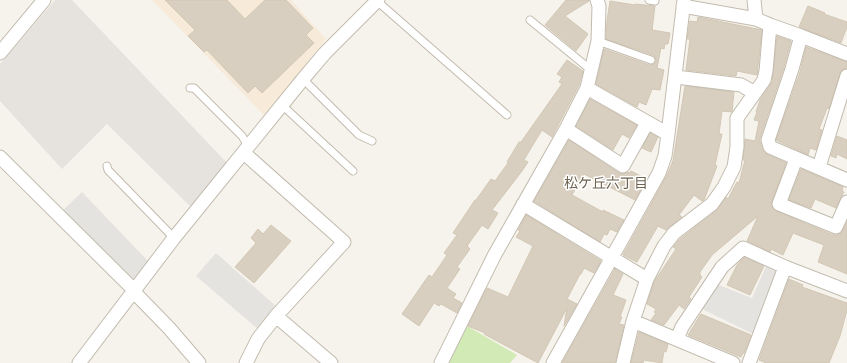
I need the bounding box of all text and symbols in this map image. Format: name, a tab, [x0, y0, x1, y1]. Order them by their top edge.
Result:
district label: 松ケ丘六丁目	[564, 175, 648, 191]

